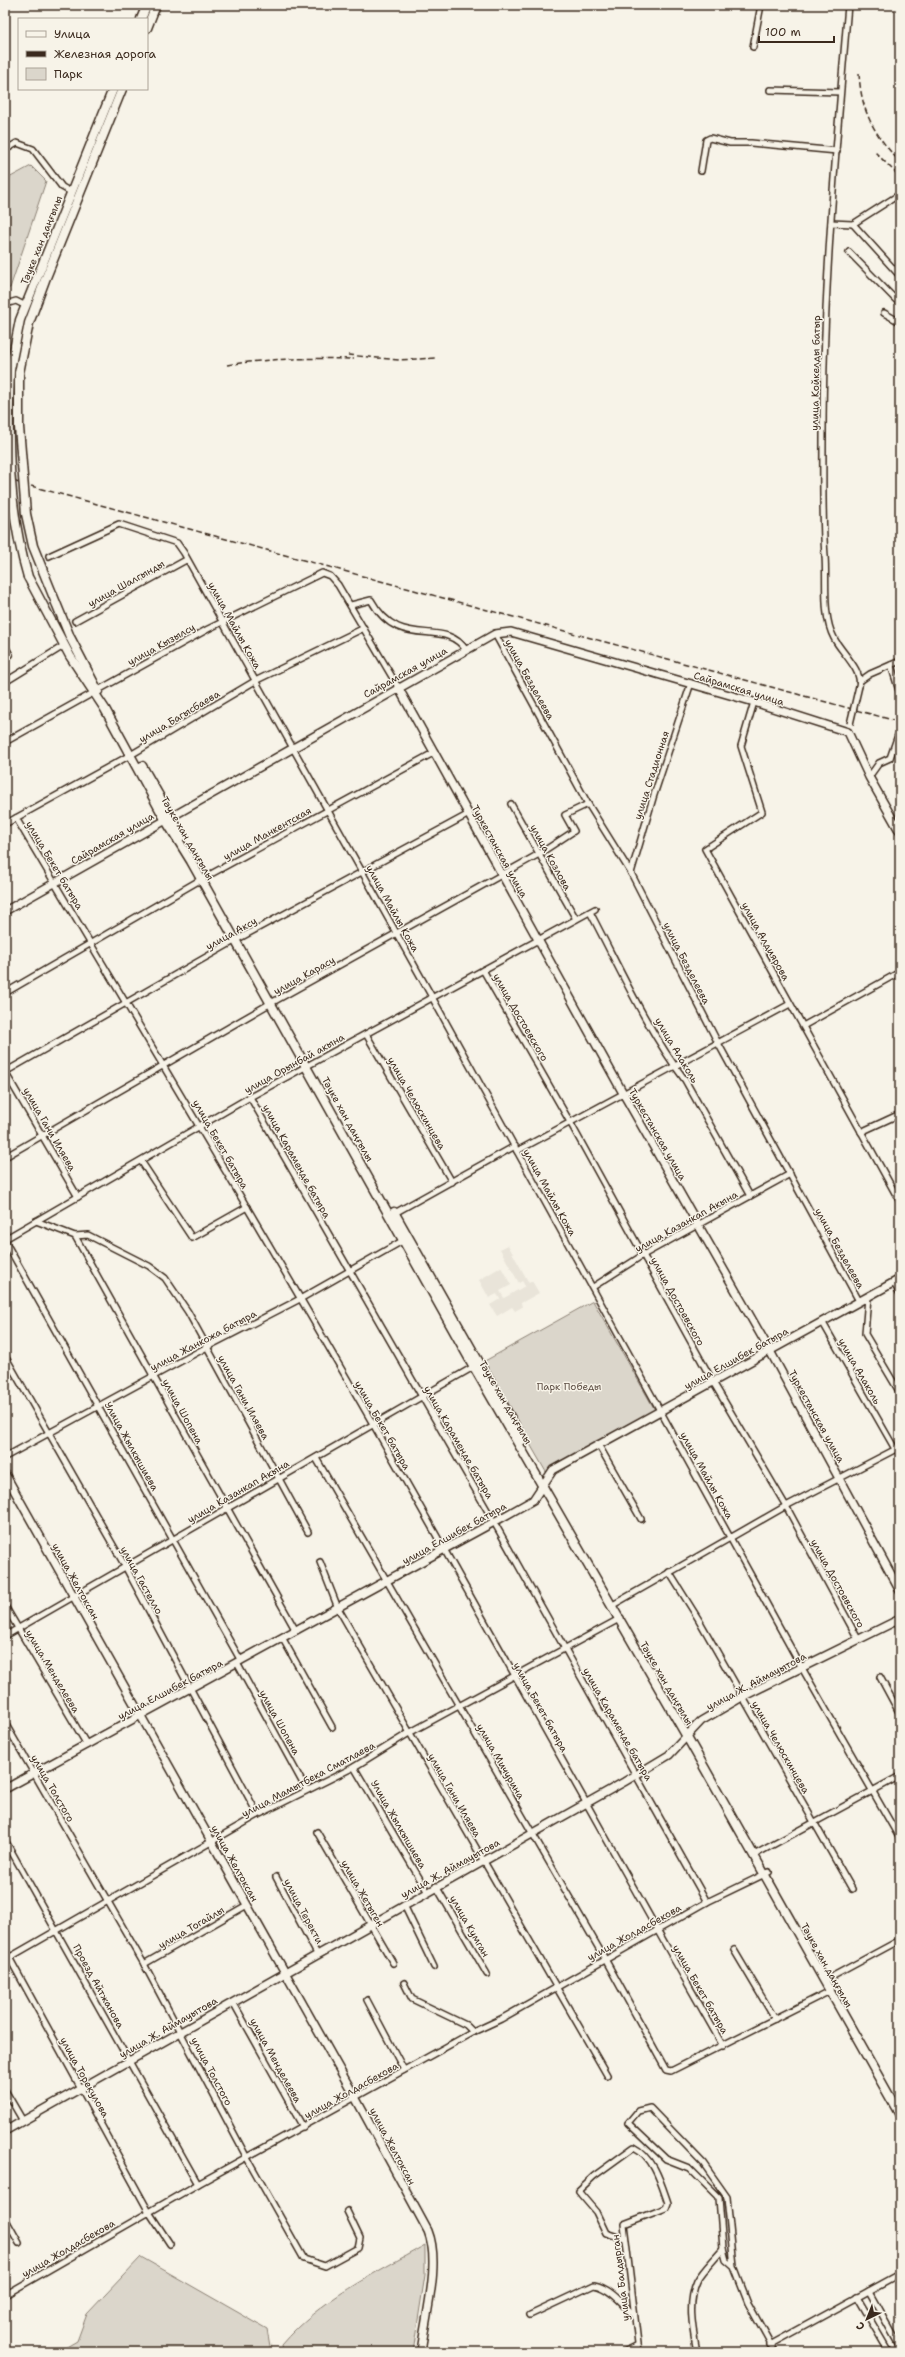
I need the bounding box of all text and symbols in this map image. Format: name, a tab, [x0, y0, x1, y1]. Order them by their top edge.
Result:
legend	[18, 18, 148, 90]
scale bar	[759, 18, 834, 44]
text: 100 m	[765, 24, 801, 40]
text: Улица	[54, 26, 91, 42]
text: Железная дорога	[54, 46, 157, 62]
text: Парк	[54, 66, 83, 82]
street label: Тәуке хан даңғылы	[18, 194, 65, 287]
street label: улица Койкелды батыр	[808, 315, 823, 431]
street label: улица Шалгынды	[86, 557, 167, 610]
street label: улица Майлы Кожа	[205, 579, 264, 672]
street label: улица Кызылсу	[125, 620, 198, 668]
street label: улица Безделеева	[502, 637, 558, 723]
street label: Сайрамская улица	[361, 644, 450, 701]
street label: Сайрамская улица	[692, 669, 786, 709]
street label: улица Багысбаева	[136, 687, 223, 746]
street label: улица Стадионная	[631, 729, 672, 821]
street label: Тәуке хан даңғылы	[158, 794, 217, 883]
street label: Туркестанская улица	[469, 803, 531, 901]
street label: улица Манкентская	[221, 804, 313, 863]
street label: Сайрамская улица	[68, 809, 157, 867]
street label: улица Бекет батыра	[23, 819, 86, 912]
street label: улица Козлова	[527, 822, 574, 893]
street label: улица Майлы Кожа	[363, 862, 422, 955]
street label: улица Алдиярова	[739, 900, 793, 984]
street label: улица Аксу	[203, 914, 259, 953]
street label: улица Безделеева	[660, 920, 713, 1007]
street label: улица Карасу	[271, 953, 337, 998]
street label: улица Достоевского	[490, 971, 551, 1064]
street label: улица Алаколь	[652, 1015, 701, 1085]
street label: улица Орынбай акына	[242, 1030, 347, 1096]
street label: улица Челюскинцева	[385, 1055, 449, 1153]
street label: Тәуке хан даңғылы	[319, 1075, 376, 1164]
street label: улица Гани Иляева	[20, 1085, 79, 1174]
street label: Туркестанская улица	[626, 1086, 690, 1183]
street label: улица Бекет батыра	[190, 1097, 252, 1192]
street label: улица Караменде батыра	[260, 1102, 334, 1221]
street label: улица Майлы Кожа	[520, 1146, 579, 1239]
street label: улица Казанкап Акына	[633, 1187, 741, 1255]
street label: улица Безделеева	[812, 1206, 868, 1292]
street label: улица Достоевского	[648, 1255, 707, 1348]
street label: улица Жанкожа батыра	[148, 1307, 259, 1374]
street label: улица Елшибек батыра	[682, 1324, 791, 1392]
street label: улица Алаколь	[835, 1336, 884, 1407]
street label: улица Гани Иляева	[215, 1353, 273, 1442]
street label: Тәуке хан даңғылы	[476, 1358, 535, 1447]
street label: Туркестанская улица	[786, 1368, 848, 1466]
street label: улица Шопена	[159, 1376, 206, 1447]
street label: улица Бекет батыра	[352, 1378, 414, 1473]
park label: Парк Победы	[537, 1380, 601, 1393]
street label: улица Караменде батыра	[421, 1383, 497, 1502]
street label: Улица Жылкышиева	[102, 1399, 162, 1494]
street label: улица Майлы Кожа	[677, 1429, 736, 1522]
street label: улица Казанкап Акына	[185, 1457, 292, 1526]
street label: улица Елшибек батыра	[400, 1499, 509, 1567]
street label: улица Достоевского	[808, 1537, 867, 1630]
street label: улица Желтоксан	[49, 1541, 102, 1622]
street label: улица Гастелло	[117, 1544, 166, 1617]
street label: улица Менделеева	[23, 1627, 83, 1716]
street label: Тәуке хан даңғылы	[637, 1639, 696, 1728]
street label: улица Ж. Аймауытова	[704, 1649, 809, 1713]
street label: улица Елшибек батыра	[116, 1656, 226, 1723]
street label: улица Бекет батыра	[510, 1660, 571, 1755]
street label: улица Караменде батыра	[580, 1665, 656, 1784]
street label: улица Шопена	[256, 1687, 303, 1758]
street label: улица Челюскинцева	[749, 1699, 813, 1797]
street label: улица Мичурина	[474, 1721, 528, 1802]
street label: улица Мамытбека Сматлаева	[239, 1738, 378, 1820]
street label: улица Гани Иляева	[425, 1751, 484, 1840]
street label: улица Толстого	[28, 1752, 77, 1824]
street label: Улица Жылкышиева	[368, 1778, 430, 1871]
street label: улица Желтоксан	[208, 1823, 261, 1904]
street label: улица Ж. Аймауытова	[398, 1835, 503, 1901]
street label: улица Жетыген	[338, 1857, 387, 1929]
street label: улица Теректи	[281, 1876, 326, 1947]
street label: улица Кумган	[447, 1893, 493, 1960]
street label: улица Жолдасбекова	[585, 1901, 684, 1964]
street label: улица Тогайлы	[156, 1903, 227, 1952]
street label: Тәуке хан даңғылы	[798, 1921, 855, 2010]
street label: Проезд Айтжанова	[70, 1942, 127, 2031]
street label: улица Бекет батыра	[670, 1942, 732, 2037]
street label: улица Ж. Аймауытова	[117, 1994, 220, 2061]
street label: улица Менделеева	[247, 2016, 305, 2106]
street label: улица Торекулова	[57, 2035, 112, 2120]
street label: улица Толстого	[188, 2035, 235, 2108]
street label: улица Жолдасбекова	[302, 2059, 401, 2122]
street label: улица Желтоксан	[367, 2105, 418, 2187]
street label: улица Жолдасбекова	[19, 2216, 118, 2280]
street label: улица Балдырган	[609, 2234, 632, 2322]
north arrow	[847, 2299, 887, 2339]
text: С	[853, 2318, 868, 2334]

